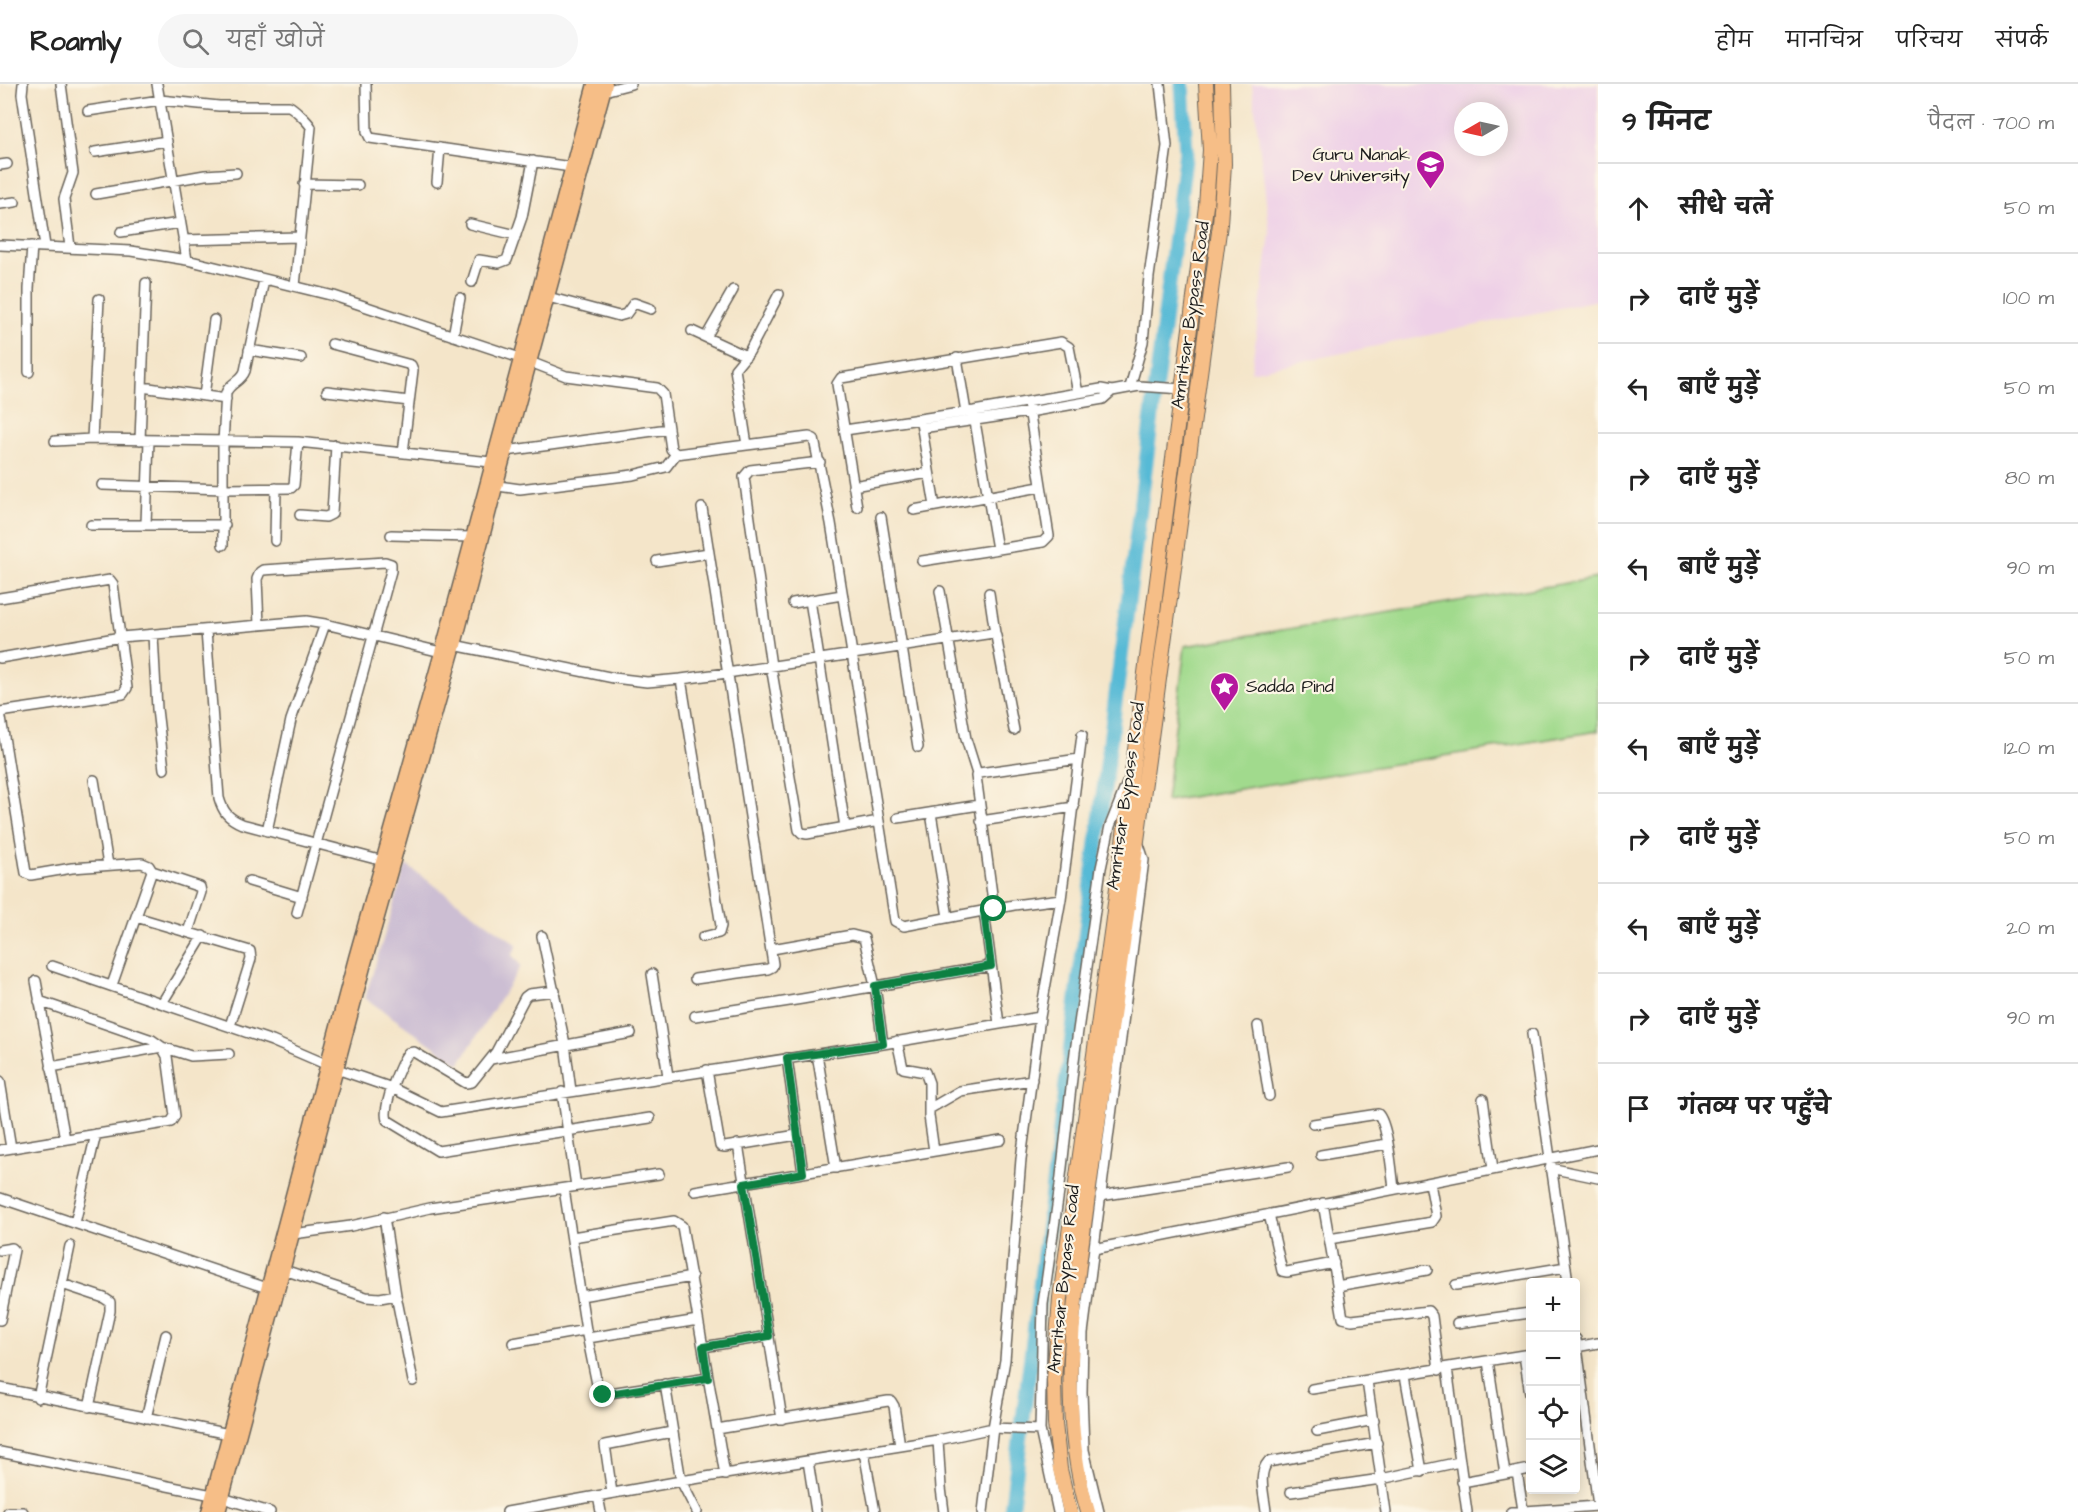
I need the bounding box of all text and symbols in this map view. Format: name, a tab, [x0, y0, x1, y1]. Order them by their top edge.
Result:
search box	[158, 14, 578, 68]
text: Roamly	[30, 22, 122, 61]
icon: search	[179, 25, 212, 58]
text: यहाँ खोजें	[227, 25, 324, 56]
text: होम	[1716, 26, 1753, 55]
text: मानचित्र	[1786, 26, 1863, 55]
text: परिचय	[1896, 26, 1962, 55]
text: संपर्क	[1995, 26, 2048, 55]
north arrow	[1454, 102, 1508, 156]
text: 9 मिनट	[1622, 104, 1710, 140]
text: पैदल · 700 m	[1928, 109, 2054, 137]
place label: Guru Nanak Dev University	[1292, 142, 1410, 189]
school or university icon: Guru Nanak Dev University	[1415, 148, 1447, 190]
icon: ahead	[1622, 192, 1655, 225]
text: सीधे चलें	[1679, 192, 1772, 223]
text: 50 m	[2004, 194, 2054, 222]
street label: Amritsar Bypass Road	[1165, 220, 1217, 411]
icon: right	[1622, 282, 1655, 315]
text: दाएँ मुड़ें	[1679, 282, 1759, 313]
text: 100 m	[2003, 284, 2054, 312]
icon: left	[1622, 372, 1655, 405]
text: बाएँ मुड़ें	[1679, 372, 1759, 403]
text: 50 m	[2004, 374, 2054, 402]
icon: right	[1622, 462, 1655, 495]
text: दाएँ मुड़ें	[1679, 462, 1759, 493]
text: 80 m	[2005, 464, 2054, 492]
icon: left	[1622, 552, 1655, 585]
text: बाएँ मुड़ें	[1679, 552, 1759, 583]
text: 90 m	[2006, 554, 2054, 582]
icon: right	[1622, 642, 1655, 675]
text: दाएँ मुड़ें	[1679, 642, 1759, 673]
text: 50 m	[2004, 644, 2054, 672]
place icon: Sadda Pind	[1209, 670, 1241, 712]
place label: Sadda Pind	[1246, 674, 1334, 699]
street label: Amritsar Bypass Road	[1100, 701, 1152, 892]
icon: left	[1622, 732, 1655, 765]
text: बाएँ मुड़ें	[1679, 732, 1759, 763]
text: 120 m	[2004, 734, 2054, 762]
icon: right	[1622, 822, 1655, 855]
text: दाएँ मुड़ें	[1679, 822, 1759, 853]
text: 50 m	[2004, 824, 2054, 852]
route start	[980, 895, 1006, 921]
icon: left	[1622, 912, 1655, 945]
text: बाएँ मुड़ें	[1679, 912, 1759, 943]
text: 20 m	[2006, 914, 2054, 942]
icon: right	[1622, 1002, 1655, 1035]
text: दाएँ मुड़ें	[1679, 1002, 1759, 1033]
text: 90 m	[2006, 1004, 2054, 1032]
icon: arrive	[1622, 1092, 1655, 1125]
text: गंतव्य पर पहुँचे	[1679, 1092, 1830, 1123]
street label: Amritsar Bypass Road	[1041, 1184, 1087, 1375]
map controls	[1526, 1278, 1580, 1494]
button: +	[1526, 1278, 1580, 1332]
button: −	[1526, 1332, 1580, 1386]
route end	[589, 1381, 615, 1407]
button: locate	[1526, 1386, 1580, 1440]
button: layers	[1526, 1440, 1580, 1494]

